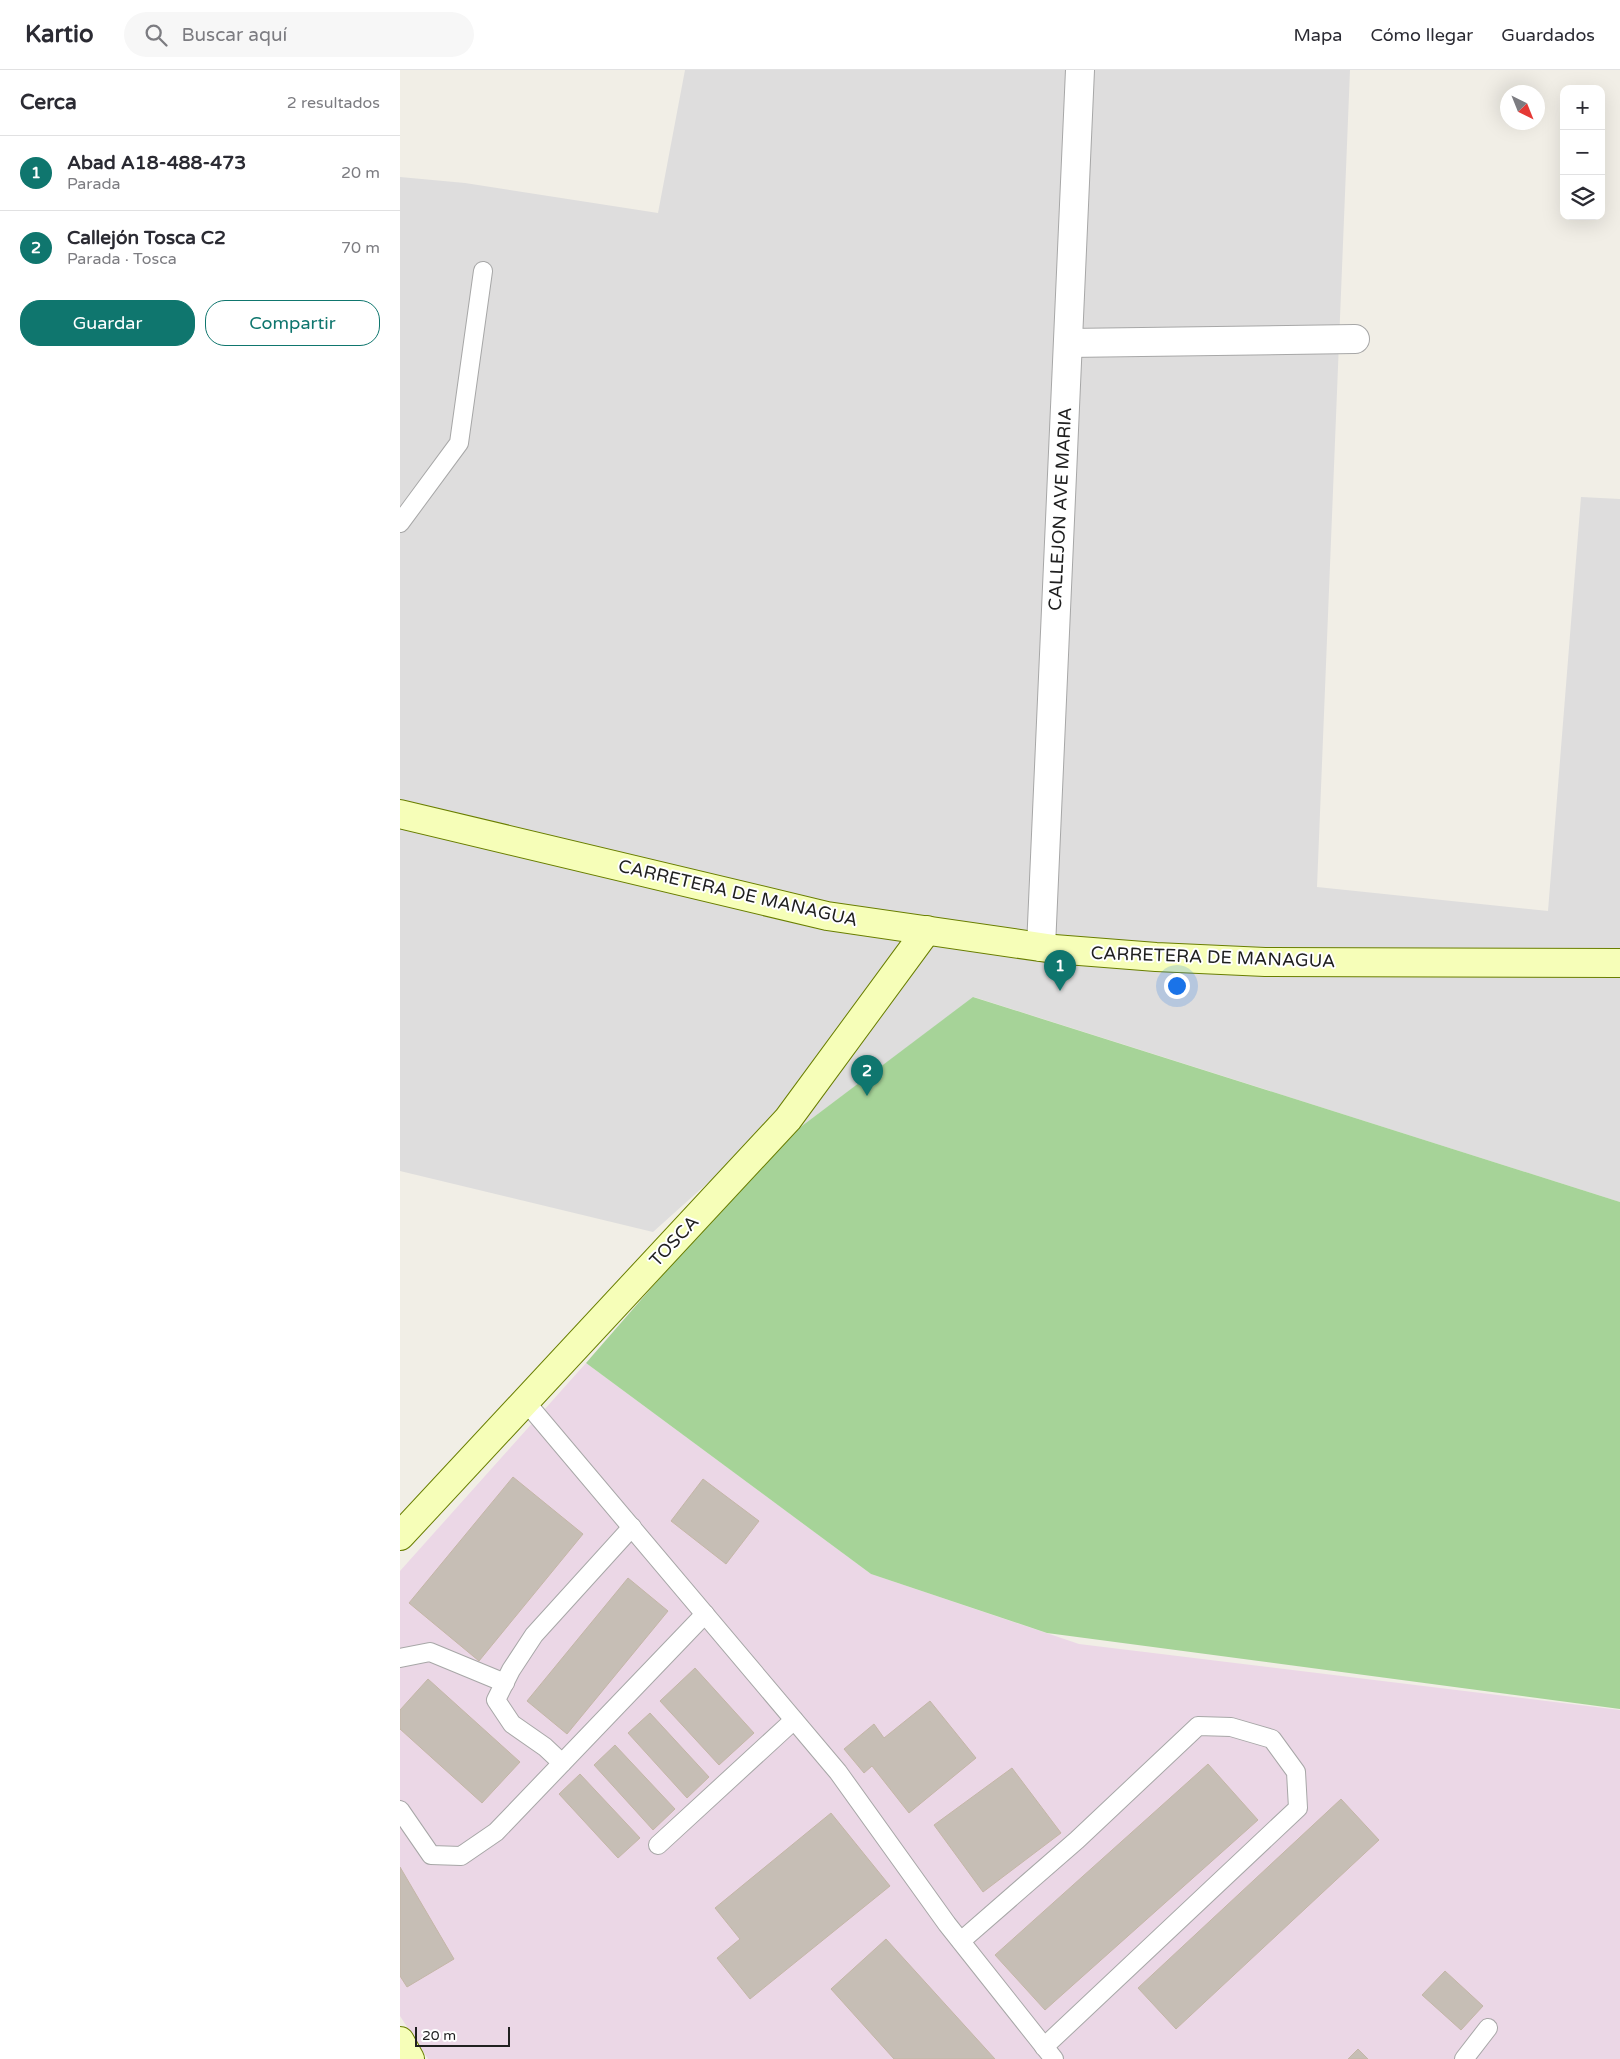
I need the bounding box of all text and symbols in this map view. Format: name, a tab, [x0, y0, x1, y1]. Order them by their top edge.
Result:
search box	[124, 12, 474, 57]
text: Kartio	[25, 20, 94, 49]
icon: search	[142, 21, 170, 49]
text: Buscar aquí	[182, 24, 287, 46]
text: Mapa	[1293, 24, 1342, 46]
text: Cómo llegar	[1370, 24, 1473, 46]
text: Guardados	[1501, 24, 1595, 46]
north arrow	[1500, 85, 1545, 130]
map controls	[1560, 85, 1605, 220]
button: +	[1560, 85, 1605, 130]
text: Cerca	[20, 90, 77, 115]
text: 2 resultados	[287, 93, 380, 113]
button: −	[1560, 130, 1605, 175]
text: Abad A18-488-473	[67, 152, 246, 174]
text: 1	[31, 163, 41, 183]
text: 20 m	[341, 163, 380, 183]
text: Parada	[67, 174, 121, 194]
button: layers	[1560, 175, 1605, 220]
text: Callejón Tosca C2	[67, 227, 226, 249]
text: 2	[31, 238, 41, 258]
text: 70 m	[341, 238, 380, 258]
text: Parada · Tosca	[67, 249, 177, 269]
button: Guardar	[20, 300, 195, 346]
button: Compartir	[205, 300, 380, 346]
street label: CALLEJON AVE MARIA	[1044, 407, 1076, 611]
street label: CARRETERA DE MANAGUA	[616, 855, 860, 931]
street label: CARRETERA DE MANAGUA	[1090, 942, 1336, 972]
pin: 1	[1044, 950, 1076, 991]
your location	[1164, 973, 1190, 999]
pin: 2	[851, 1055, 883, 1096]
street label: TOSCA	[645, 1211, 703, 1271]
scale bar	[415, 2024, 510, 2047]
text: 20 m	[422, 2027, 456, 2044]

